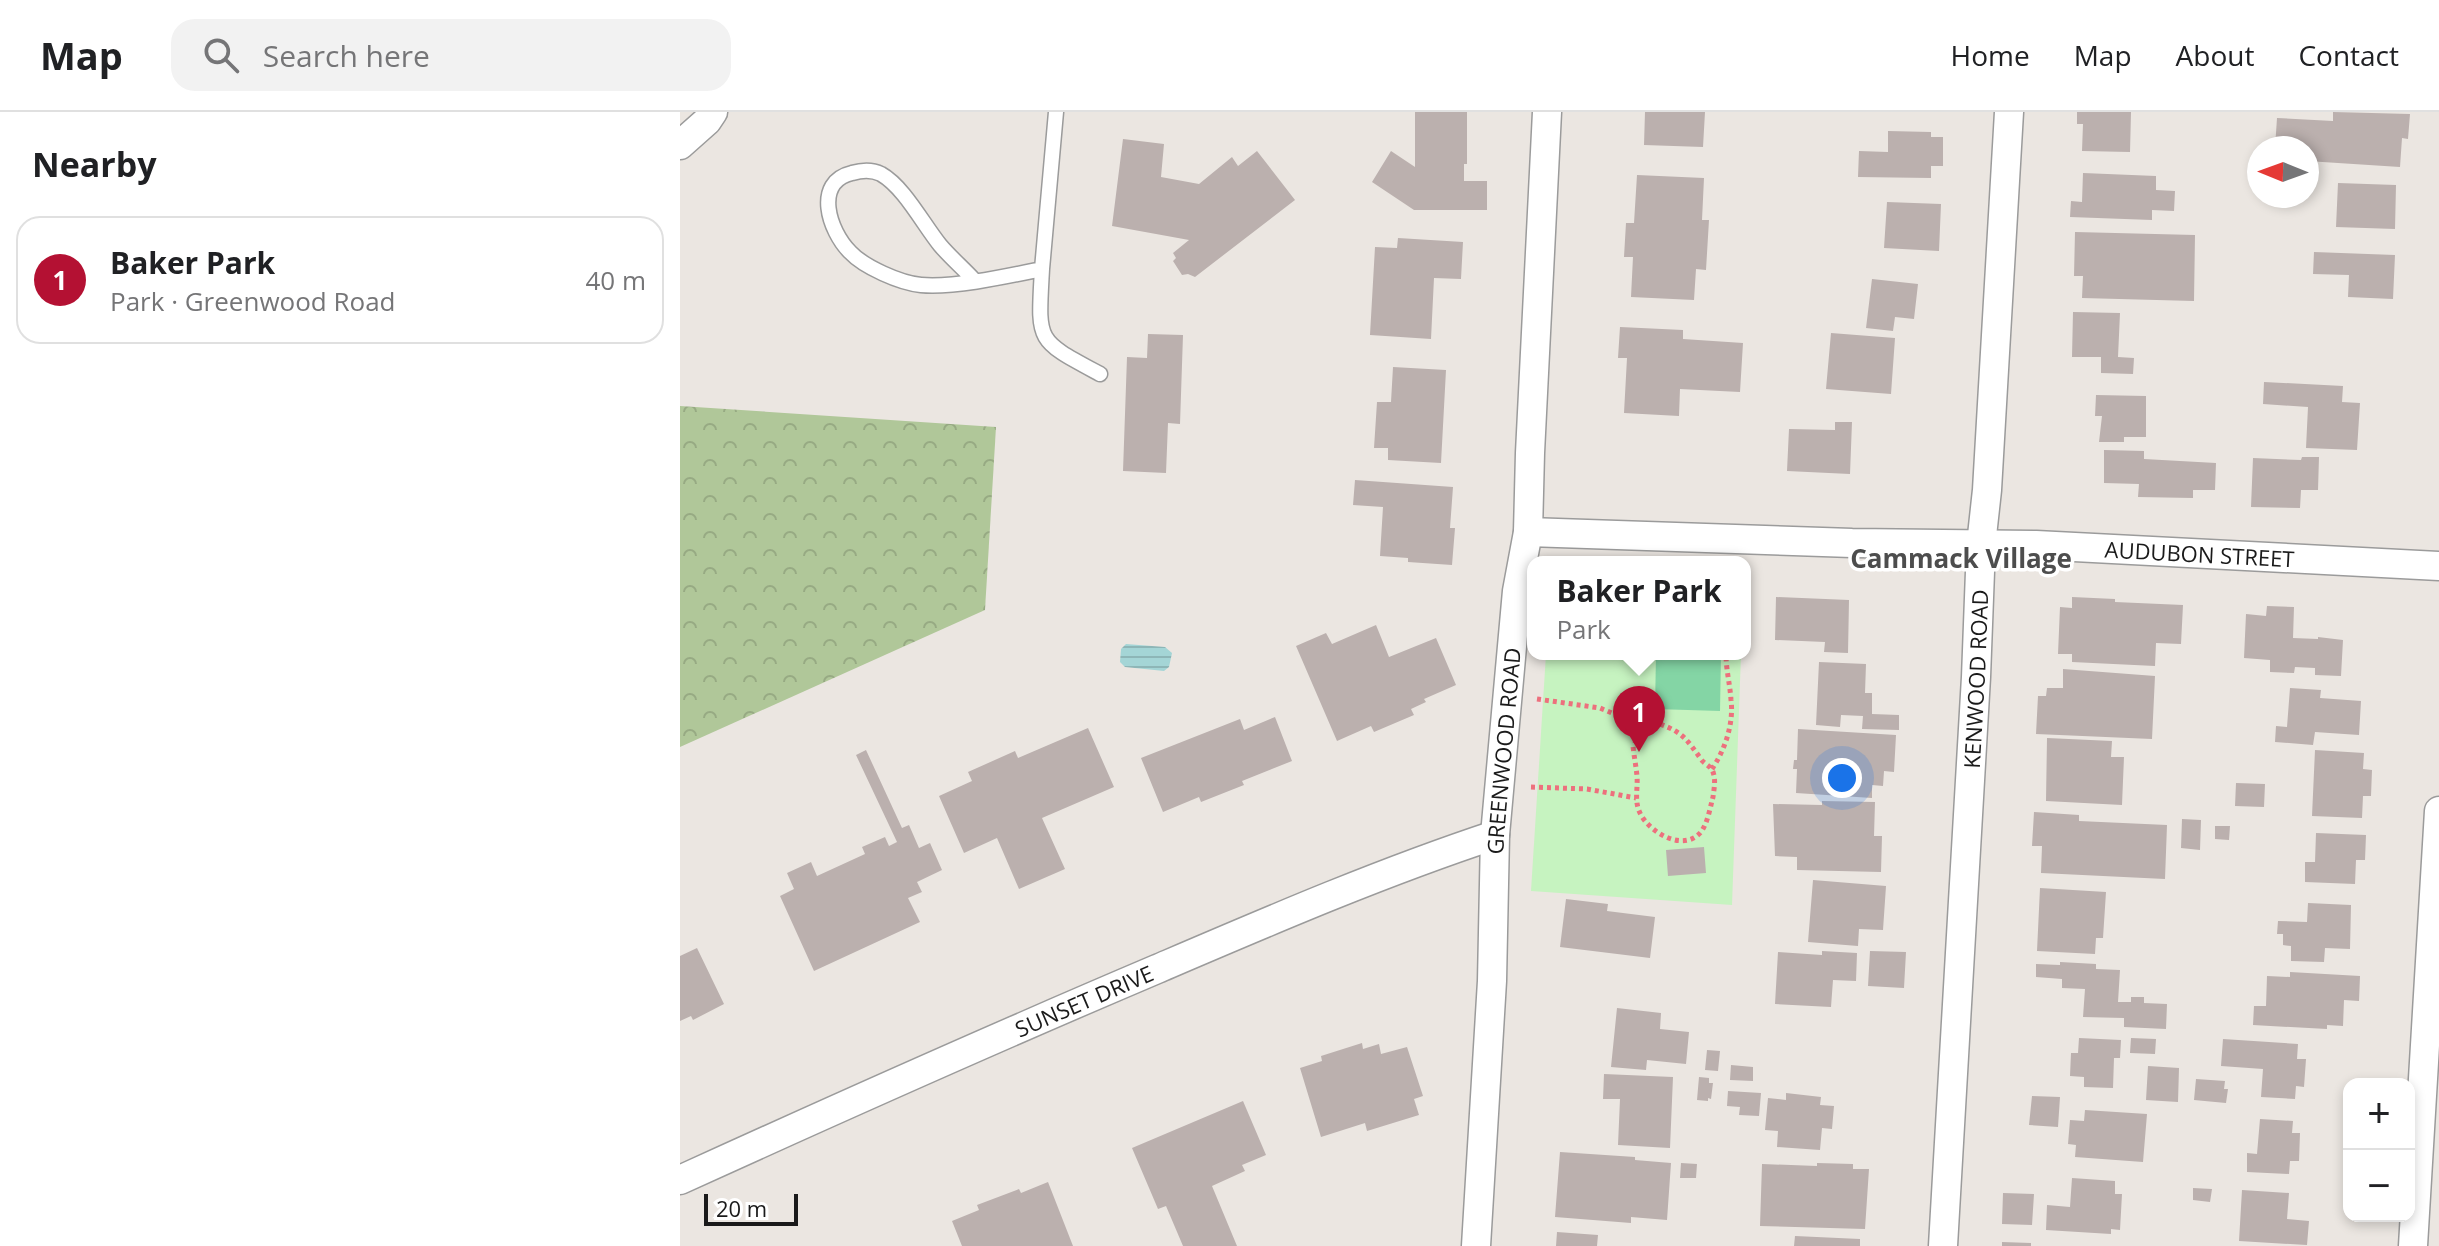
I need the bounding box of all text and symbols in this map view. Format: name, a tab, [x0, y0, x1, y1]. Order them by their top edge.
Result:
search box	[171, 19, 731, 91]
text: Map	[40, 29, 123, 81]
icon: search	[199, 33, 243, 77]
text: Search here	[263, 35, 430, 76]
text: Home	[1951, 36, 2030, 74]
text: Map	[2074, 36, 2132, 74]
text: About	[2176, 36, 2254, 74]
text: Contact	[2298, 36, 2399, 74]
north arrow	[2247, 136, 2319, 208]
text: Nearby	[32, 141, 157, 187]
text: Baker Park	[110, 242, 275, 283]
text: 1	[53, 262, 67, 298]
text: 40 m	[585, 262, 646, 298]
text: Park · Greenwood Road	[110, 283, 396, 319]
street label: AUDUBON STREET	[2104, 534, 2295, 573]
district label: Cammack Village	[1850, 540, 2072, 576]
popup	[1527, 556, 1751, 660]
text: Baker Park	[1556, 570, 1722, 611]
street label: KENWOOD ROAD	[1956, 589, 1994, 769]
text: Park	[1556, 611, 1611, 647]
street label: GREENWOOD ROAD	[1480, 646, 1527, 855]
pin: 1	[1613, 686, 1665, 752]
your location	[1822, 758, 1862, 798]
street label: SUNSET DRIVE	[1010, 957, 1158, 1044]
map controls	[2343, 1078, 2415, 1222]
button: +	[2343, 1078, 2415, 1150]
button: −	[2343, 1150, 2415, 1222]
scale bar	[704, 1190, 798, 1226]
text: 20 m	[716, 1193, 767, 1223]

